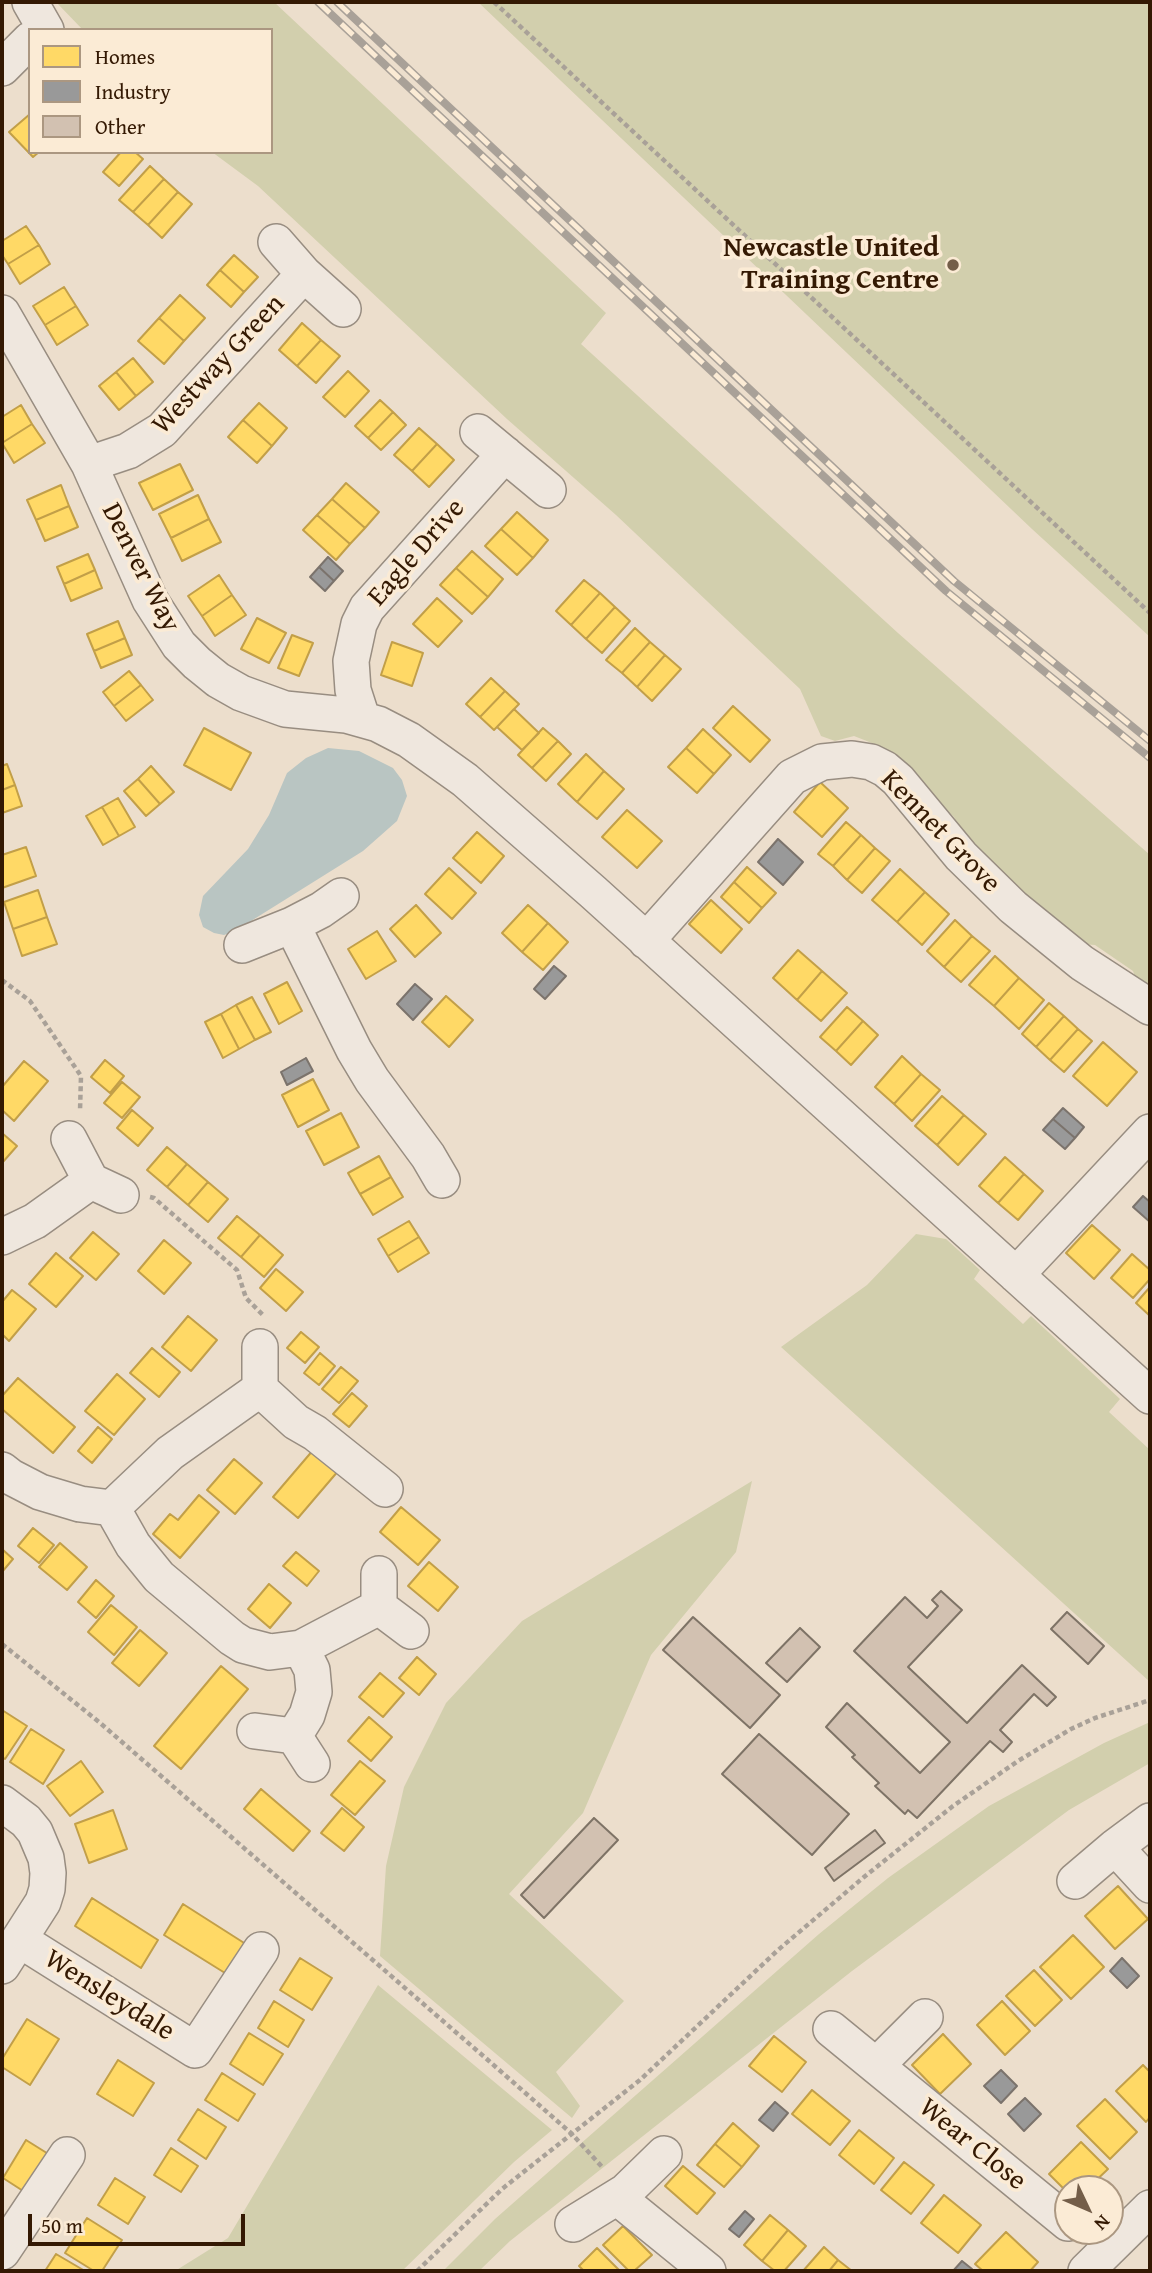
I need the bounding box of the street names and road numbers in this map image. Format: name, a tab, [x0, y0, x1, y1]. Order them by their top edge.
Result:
street label: Westway Green	[146, 288, 292, 442]
street label: Eagle Drive	[361, 492, 473, 614]
street label: Denver Way	[93, 498, 187, 638]
street label: Kennet Grove	[873, 763, 1007, 901]
street label: Wensleydale	[38, 1943, 180, 2049]
street label: Wear Close	[912, 2092, 1032, 2198]

